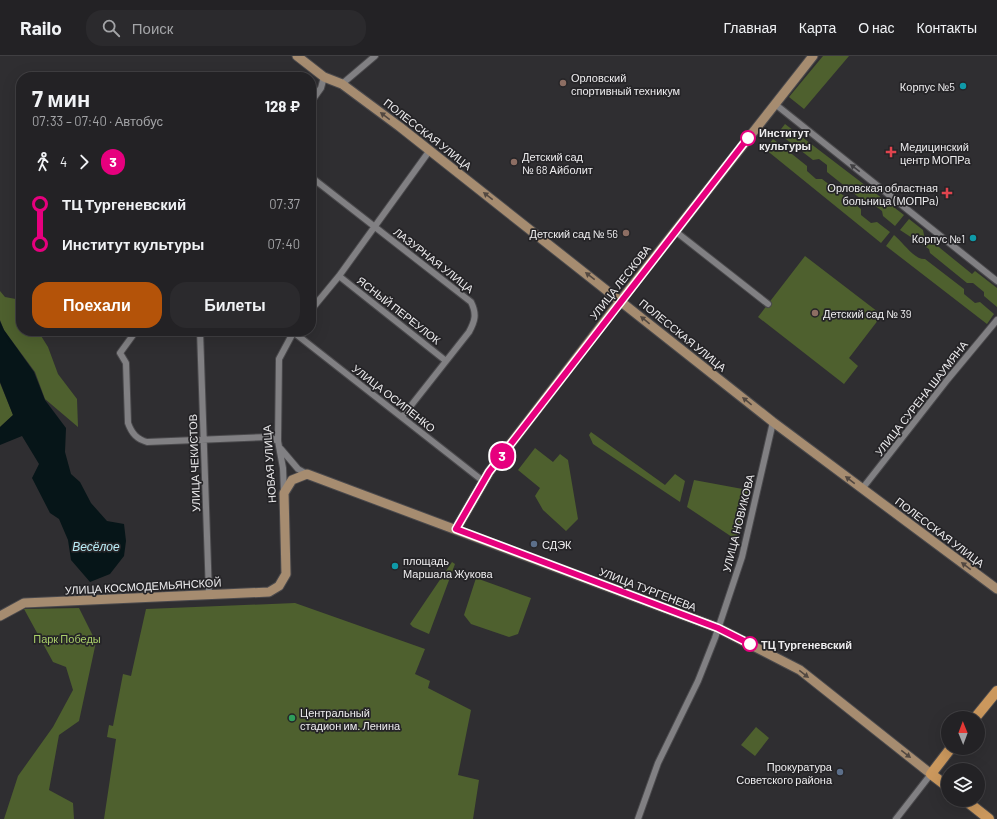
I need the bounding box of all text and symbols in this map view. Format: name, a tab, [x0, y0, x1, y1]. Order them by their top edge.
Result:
search box	[86, 10, 366, 46]
text: Railo	[20, 16, 62, 39]
icon: search	[100, 17, 122, 39]
text: Поиск	[132, 19, 173, 37]
text: Главная	[724, 19, 777, 36]
text: Карта	[799, 19, 836, 36]
text: О нас	[858, 19, 895, 36]
text: Контакты	[917, 19, 977, 36]
place label: Орловский спортивный техникум	[571, 71, 680, 97]
marker: Орловский спортивный техникум	[558, 78, 568, 88]
place label: Корпус №5	[900, 80, 955, 93]
marker: Корпус №5	[958, 81, 968, 91]
text: 7 мин	[32, 85, 90, 111]
street label: ПОЛЕССКАЯ УЛИЦА	[381, 96, 475, 173]
text: 128 ₽	[265, 97, 300, 115]
one-way arrow	[380, 112, 390, 120]
text: 07:33 – 07:40 · Автобус	[32, 113, 163, 129]
place label: Институт культуры	[759, 126, 811, 152]
marker: Институт культуры	[740, 130, 756, 146]
place label: Медицинский центр МОПРа	[900, 140, 971, 166]
marker: Медицинский центр МОПРа	[885, 146, 897, 158]
place label: Детский сад № 68 Айболит	[522, 150, 593, 176]
icon: walk	[32, 151, 54, 173]
icon: forward	[73, 151, 95, 173]
text: 3	[109, 153, 117, 170]
text: 4	[60, 154, 67, 170]
marker: Детский сад № 68 Айболит	[509, 157, 519, 167]
one-way arrow	[850, 164, 861, 172]
place label: Орловская областная больница (МОПРа)	[827, 181, 938, 207]
marker: Орловская областная больница (МОПРа)	[941, 187, 953, 199]
one-way arrow	[482, 191, 493, 200]
text: ТЦ Тургеневский	[62, 195, 186, 213]
text: 07:37	[269, 196, 300, 212]
street label: ЛАЗУРНАЯ УЛИЦА	[391, 225, 477, 296]
place label: Детский сад № 56	[530, 227, 618, 240]
marker: Детский сад № 56	[621, 228, 631, 238]
place label: Корпус №1	[912, 232, 965, 245]
marker: Корпус №1	[968, 233, 978, 243]
text: Институт культуры	[62, 235, 204, 253]
text: 07:40	[268, 236, 300, 252]
street label: УЛИЦА ЛЕСКОВА	[587, 242, 654, 322]
one-way arrow	[585, 272, 596, 280]
street label: ЯСНЫЙ ПЕРЕУЛОК	[355, 273, 444, 347]
button: Поехали	[32, 282, 162, 328]
button: Билеты	[170, 282, 300, 328]
street label: ПОЛЕССКАЯ УЛИЦА	[637, 296, 730, 374]
place label: Детский сад № 39	[823, 307, 912, 320]
marker: Детский сад № 39	[810, 308, 820, 318]
one-way arrow	[640, 316, 651, 324]
street label: УЛИЦА СУРЕНА ШАУМЯНА	[872, 337, 970, 458]
street label: УЛИЦА ОСИПЕНКО	[350, 362, 438, 435]
one-way arrow	[741, 397, 752, 406]
street label: УЛИЦА ЧЕКИСТОВ	[186, 414, 202, 512]
street label: НОВАЯ УЛИЦА	[260, 424, 278, 503]
line badge: 3	[489, 443, 515, 469]
text: 3	[498, 447, 506, 464]
street label: УЛИЦА НОВИКОВА	[720, 472, 757, 573]
one-way arrow	[845, 476, 856, 484]
street label: ПОЛЕССКАЯ УЛИЦА	[893, 494, 988, 570]
place label: СДЭК	[542, 538, 572, 551]
water label: Весёлое	[72, 539, 120, 553]
marker: СДЭК	[529, 539, 539, 549]
place label: площадь Маршала Жукова	[403, 554, 494, 580]
marker: площадь Маршала Жукова	[390, 561, 400, 571]
one-way arrow	[960, 562, 971, 570]
street label: УЛИЦА ТУРГЕНЕВА	[597, 564, 699, 614]
street label: УЛИЦА КОСМОДЕМЬЯНСКОЙ	[64, 575, 222, 597]
park label: Парк Победы	[33, 632, 101, 645]
marker: ТЦ Тургеневский	[742, 636, 758, 652]
place label: ТЦ Тургеневский	[761, 638, 852, 651]
one-way arrow	[798, 670, 809, 678]
place label: Центральный стадион им. Ленина	[300, 706, 401, 732]
north arrow	[941, 711, 985, 755]
map controls	[941, 711, 985, 807]
marker: Центральный стадион им. Ленина	[287, 713, 297, 723]
one-way arrow	[900, 750, 911, 759]
place label: Прокуратура Советского района	[736, 760, 833, 786]
button: layers	[941, 763, 985, 807]
marker: Прокуратура Советского района	[835, 767, 845, 777]

